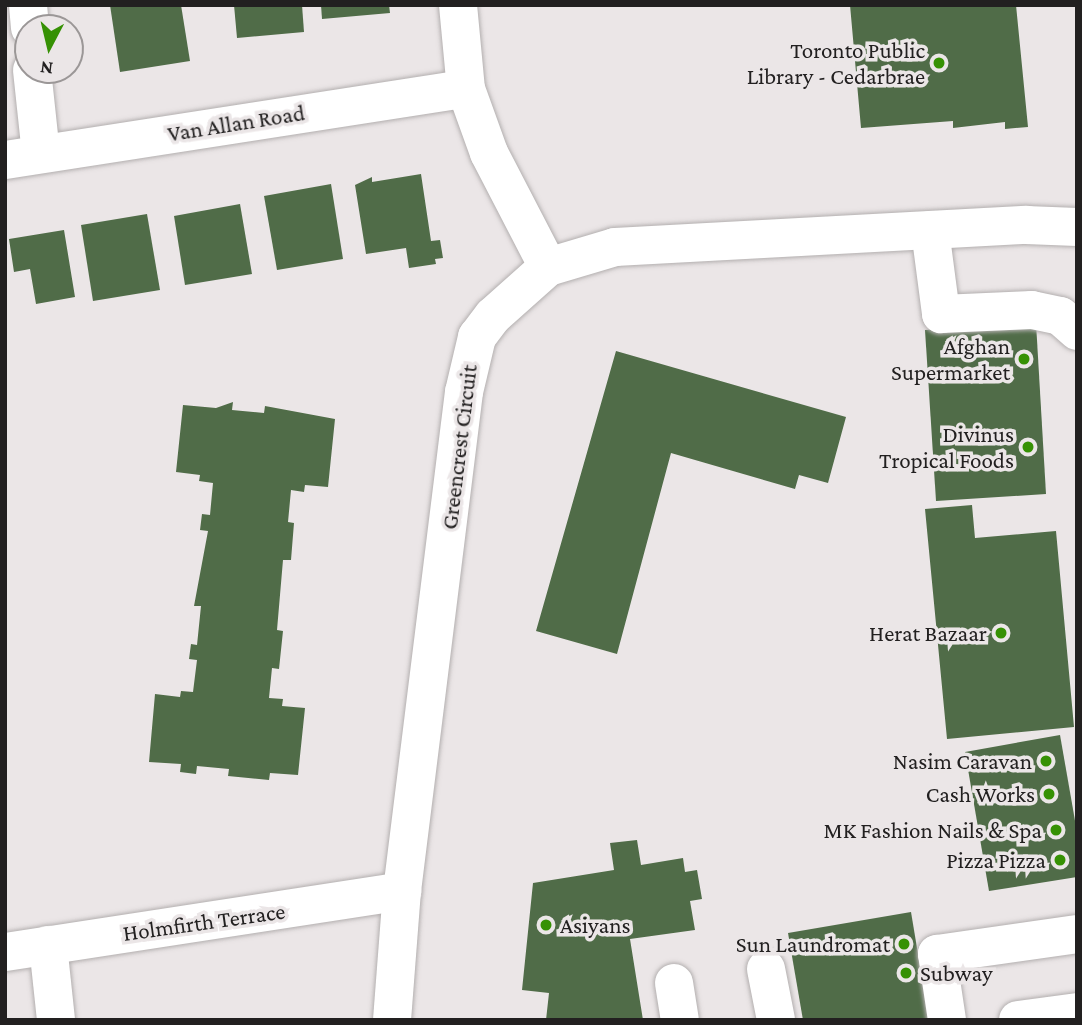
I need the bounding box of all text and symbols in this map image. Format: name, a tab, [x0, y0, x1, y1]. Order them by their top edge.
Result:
north arrow	[14, 14, 84, 84]
place label: Toronto Public Library - Cedarbrae	[747, 36, 925, 90]
marker: Toronto Public Library - Cedarbrae	[931, 55, 947, 71]
text: N	[39, 57, 54, 80]
street label: Van Allan Road	[165, 99, 307, 147]
place label: Afghan Supermarket	[891, 332, 1010, 386]
marker: Afghan Supermarket	[1016, 351, 1032, 367]
street label: Greencrest Circuit	[435, 363, 483, 531]
place label: Divinus Tropical Foods	[879, 420, 1014, 474]
marker: Divinus Tropical Foods	[1020, 439, 1036, 455]
place label: Herat Bazaar	[869, 619, 987, 647]
marker: Herat Bazaar	[993, 625, 1009, 641]
place label: Nasim Caravan	[893, 747, 1032, 775]
marker: Nasim Caravan	[1038, 753, 1054, 769]
place label: Cash Works	[926, 780, 1035, 808]
marker: Cash Works	[1041, 786, 1057, 802]
place label: MK Fashion Nails & Spa	[824, 816, 1042, 844]
marker: MK Fashion Nails & Spa	[1048, 822, 1064, 838]
place label: Pizza Pizza	[946, 846, 1046, 874]
marker: Pizza Pizza	[1052, 852, 1068, 868]
street label: Holmfirth Terrace	[121, 897, 287, 947]
place label: Asiyans	[560, 911, 631, 939]
marker: Asiyans	[538, 917, 554, 933]
place label: Sun Laundromat	[736, 930, 890, 958]
marker: Sun Laundromat	[896, 936, 912, 952]
place label: Subway	[920, 959, 993, 987]
marker: Subway	[898, 965, 914, 981]

